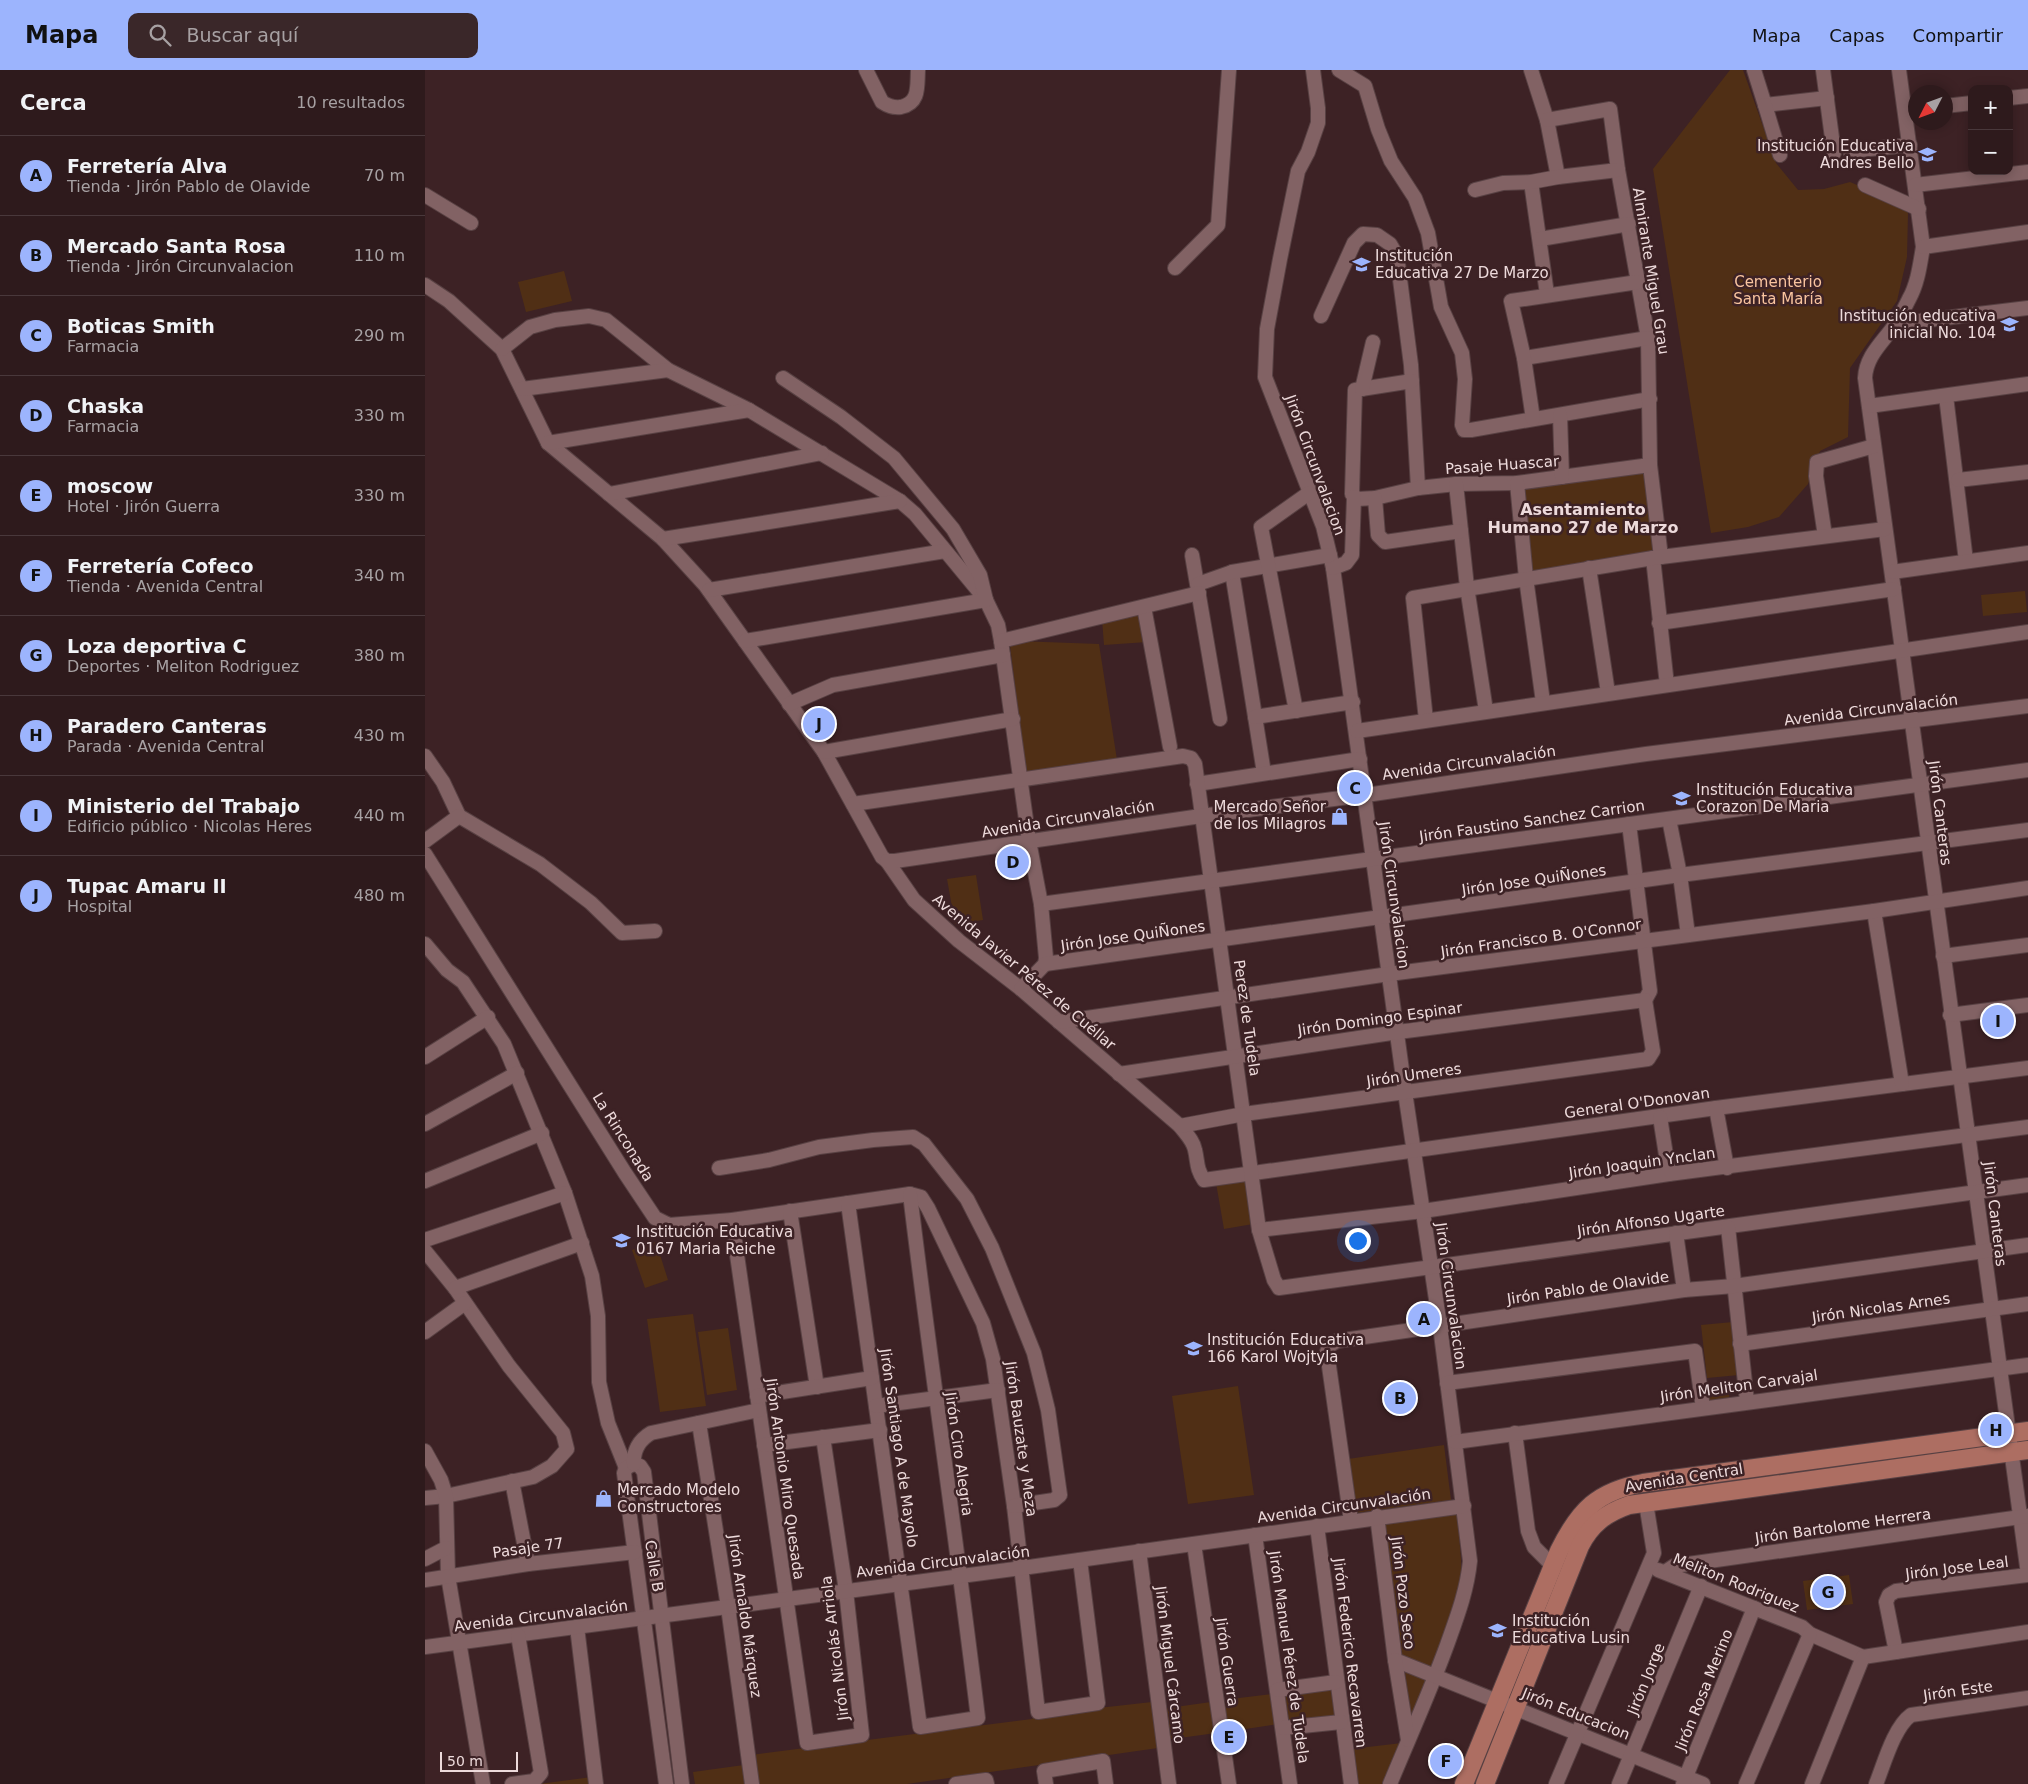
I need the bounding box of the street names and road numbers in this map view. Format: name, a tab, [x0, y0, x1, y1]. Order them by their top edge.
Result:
street label: Almirante Miguel Grau	[1629, 186, 1673, 356]
street label: Jirón Circunvalacion	[1281, 391, 1349, 538]
street label: Pasaje Huascar	[1444, 452, 1560, 478]
street label: Avenida Circunvalación	[1783, 690, 1959, 730]
street label: Avenida Circunvalación	[1381, 742, 1557, 784]
street label: Jirón Canteras	[1925, 759, 1955, 867]
street label: Avenida Circunvalación	[980, 796, 1156, 842]
street label: Jirón Faustino Sanchez Carrion	[1417, 796, 1646, 846]
street label: Jirón Circunvalacion	[1375, 819, 1413, 970]
street label: Jirón Jose QuiÑones	[1459, 860, 1608, 899]
street label: Avenida Javier Pérez de Cuéllar	[929, 890, 1120, 1054]
street label: Jirón Francisco B. O'Connor	[1439, 915, 1643, 961]
street label: Jirón Jose QuiÑones	[1058, 916, 1207, 955]
street label: Perez de Tudela	[1230, 959, 1264, 1077]
street label: Jirón Domingo Espinar	[1295, 998, 1464, 1040]
street label: Jirón Umeres	[1364, 1059, 1463, 1091]
street label: General O'Donovan	[1563, 1084, 1711, 1122]
street label: La Rinconada	[589, 1089, 657, 1185]
street label: Jirón Joaquin Ynclan	[1567, 1144, 1717, 1182]
street label: Jirón Canteras	[1980, 1160, 2010, 1268]
street label: Jirón Alfonso Ugarte	[1575, 1202, 1726, 1240]
street label: Jirón Circunvalacion	[1432, 1220, 1470, 1371]
street label: Jirón Pablo de Olavide	[1505, 1268, 1670, 1308]
street label: Jirón Nicolas Arnes	[1810, 1289, 1951, 1327]
street label: Jirón Santiago A de Mayolo	[876, 1346, 922, 1549]
street label: Jirón Bauzate y Meza	[1001, 1359, 1041, 1518]
street label: Jirón Meliton Carvajal	[1658, 1366, 1819, 1406]
street label: Jirón Antonio Miro Quesada	[762, 1376, 808, 1581]
street label: Jirón Ciro Alegria	[941, 1390, 977, 1517]
street label: Avenida Central	[1624, 1460, 1744, 1496]
street label: Avenida Circunvalación	[1256, 1485, 1432, 1527]
street label: Jirón Bartolome Herrera	[1753, 1505, 1932, 1547]
street label: Jirón Arnaldo Márquez	[724, 1532, 765, 1699]
street label: Pasaje 77	[491, 1534, 565, 1562]
street label: Jirón Pozo Seco	[1387, 1535, 1419, 1650]
street label: Calle B	[641, 1539, 667, 1593]
street label: Avenida Circunvalación	[855, 1542, 1031, 1582]
street label: Jirón Manuel Pérez de Tudela	[1265, 1548, 1313, 1765]
street label: Meliton Rodriguez	[1670, 1549, 1802, 1617]
street label: Jirón Jose Leal	[1903, 1553, 2010, 1583]
street label: Jirón Federico Recavarren	[1329, 1556, 1371, 1749]
street label: Jirón Nicolás Arriola	[817, 1575, 853, 1722]
street label: Jirón Miguel Cárcamo	[1151, 1584, 1189, 1745]
street label: Avenida Circunvalación	[453, 1596, 629, 1636]
street label: Jirón Guerra	[1212, 1615, 1242, 1708]
street label: Jirón Rosa Merino	[1671, 1626, 1737, 1754]
street label: Jirón Jorge	[1623, 1640, 1669, 1719]
street label: Jirón Este	[1921, 1677, 1994, 1705]
street label: Jirón Educacion	[1518, 1684, 1633, 1744]

